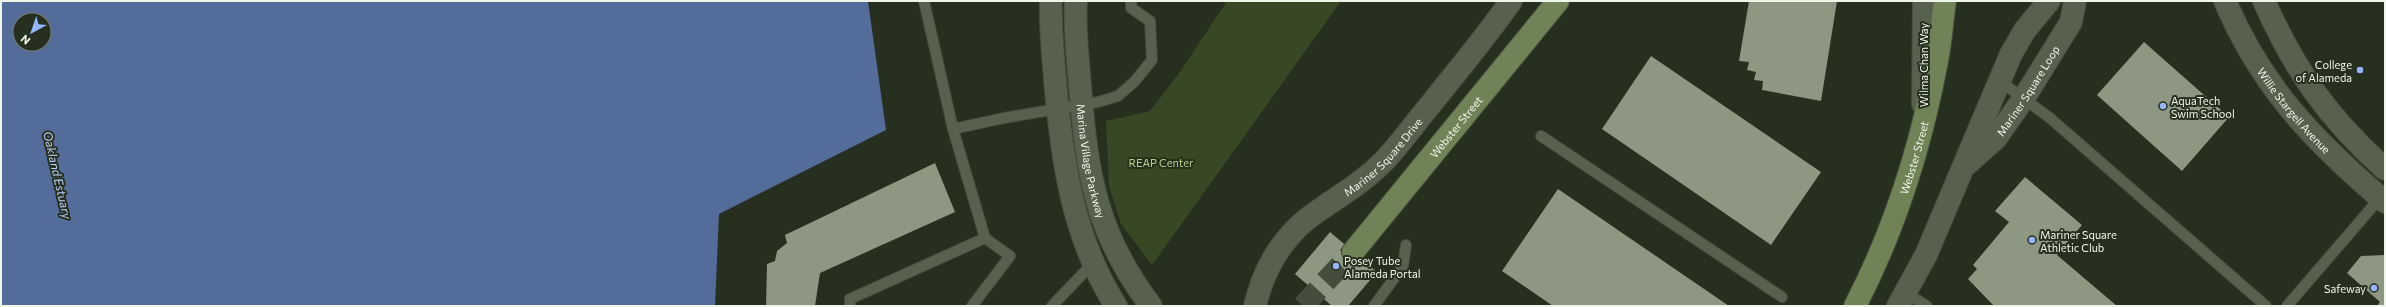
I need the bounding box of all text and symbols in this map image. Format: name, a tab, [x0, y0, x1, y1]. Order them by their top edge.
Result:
north arrow	[12, 12, 52, 52]
street label: Wilma Chan Way	[1917, 23, 1930, 107]
text: N	[18, 32, 33, 48]
street label: Mariner Square Loop	[1993, 43, 2061, 138]
place label: College of Alameda	[2295, 58, 2352, 84]
street label: Willie Stargell Avenue	[2255, 65, 2334, 156]
marker: College of Alameda	[2355, 65, 2365, 75]
street label: Webster Street	[1427, 93, 1485, 160]
place label: AquaTech Swim School	[2171, 94, 2235, 120]
marker: AquaTech Swim School	[2158, 101, 2168, 111]
street label: Marina Village Parkway	[1075, 103, 1109, 220]
street label: Mariner Square Drive	[1341, 115, 1424, 198]
street label: Webster Street	[1896, 119, 1930, 196]
water label: Oakland Estuary	[41, 130, 75, 221]
park label: REAP Center	[1129, 156, 1194, 169]
place label: Mariner Square Athletic Club	[2040, 228, 2117, 254]
marker: Mariner Square Athletic Club	[2027, 235, 2037, 245]
place label: Posey Tube Alameda Portal	[1344, 254, 1421, 280]
marker: Posey Tube Alameda Portal	[1331, 261, 1341, 271]
place label: Safeway	[2324, 282, 2366, 295]
marker: Safeway	[2369, 283, 2379, 293]

